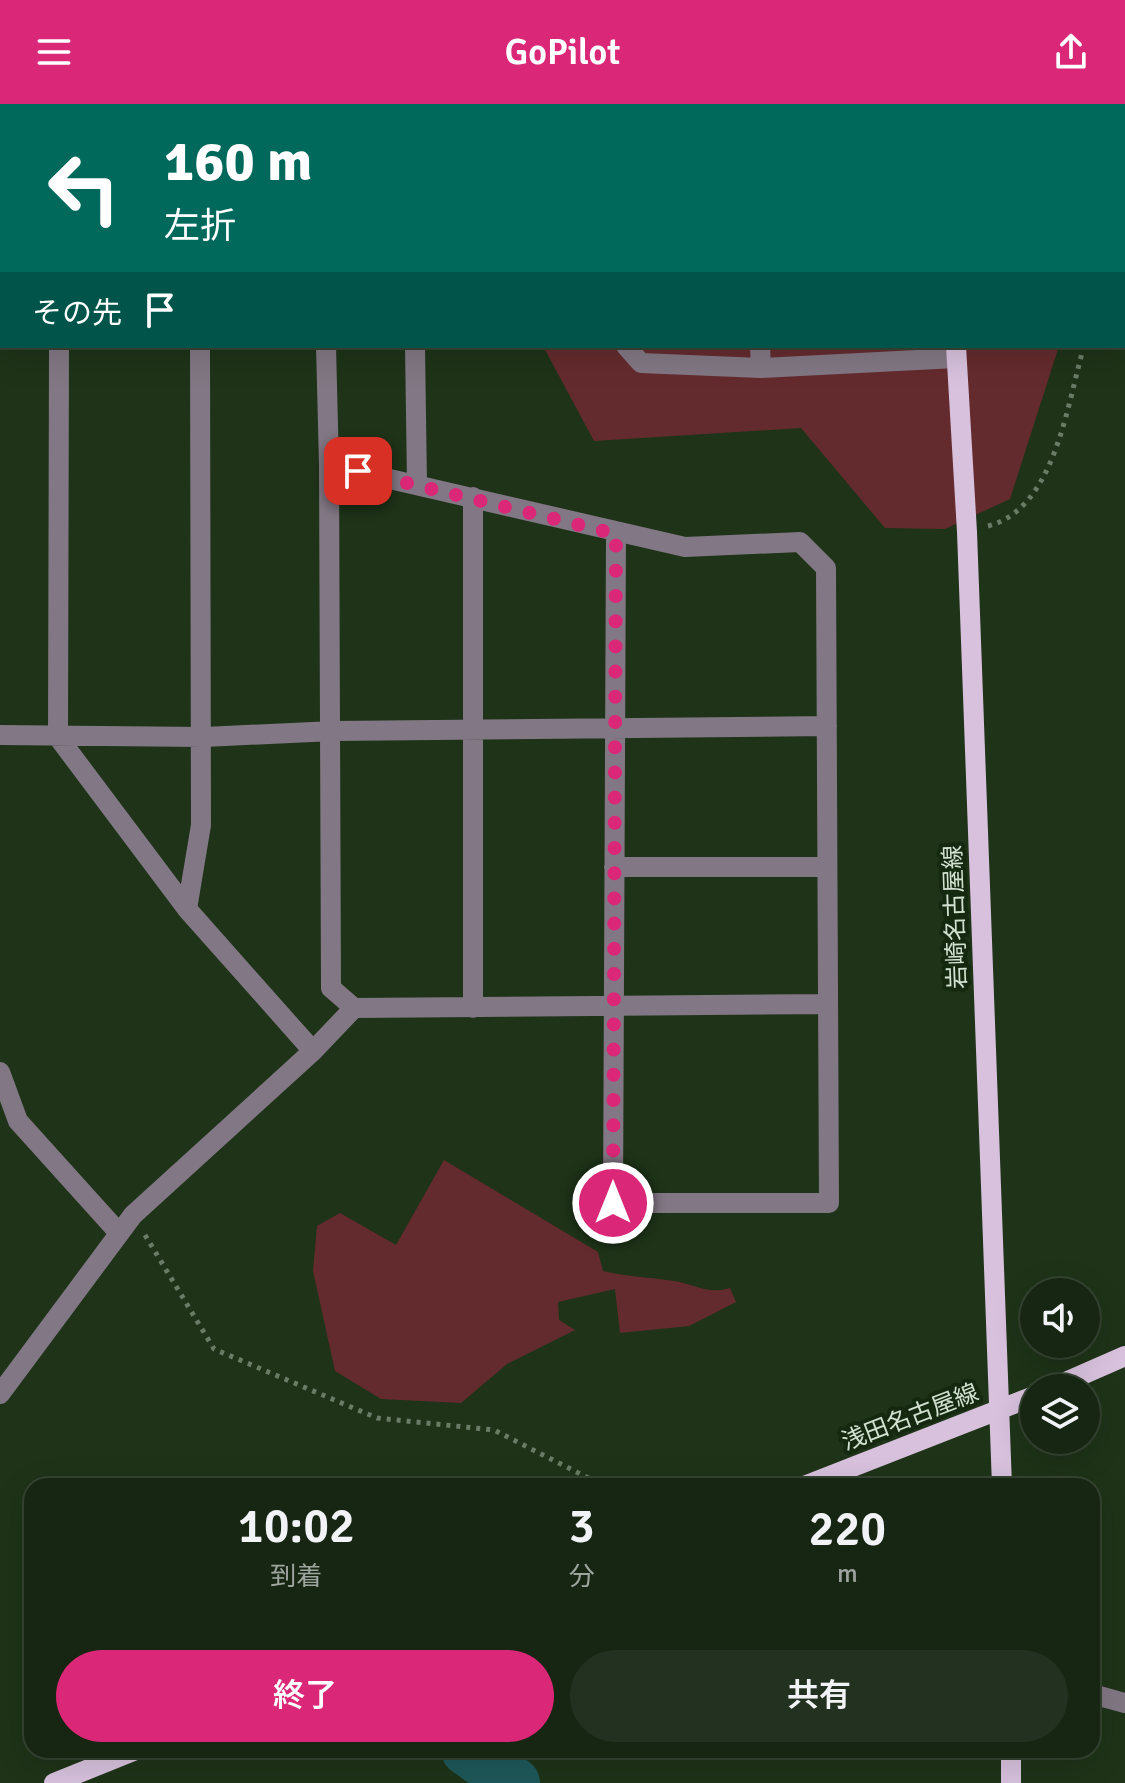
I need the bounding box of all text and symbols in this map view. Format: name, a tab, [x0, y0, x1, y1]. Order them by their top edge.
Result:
icon: menu	[32, 30, 76, 74]
text: GoPilot	[505, 30, 620, 75]
icon: share	[1049, 30, 1093, 74]
text: 160 m	[164, 127, 312, 196]
icon: left	[32, 136, 136, 240]
text: 左折	[164, 204, 236, 249]
icon: arrive	[138, 288, 182, 332]
text: その先	[32, 295, 122, 332]
pin	[324, 437, 392, 505]
icon: arrive	[336, 449, 380, 493]
street label: 岩崎名古屋線	[937, 845, 973, 989]
position arrow	[571, 1161, 655, 1245]
map controls	[1020, 1278, 1100, 1454]
button: sound	[1020, 1278, 1100, 1358]
button: layers	[1020, 1374, 1100, 1454]
street label: 浅田名古屋線	[837, 1377, 983, 1457]
text: 10:02	[238, 1497, 355, 1556]
text: 3	[569, 1497, 595, 1556]
text: 220	[808, 1500, 886, 1559]
text: m	[837, 1558, 858, 1590]
text: 到着	[270, 1561, 322, 1593]
text: 分	[569, 1561, 595, 1593]
button: 終了	[56, 1650, 554, 1742]
button: 共有	[570, 1650, 1068, 1742]

